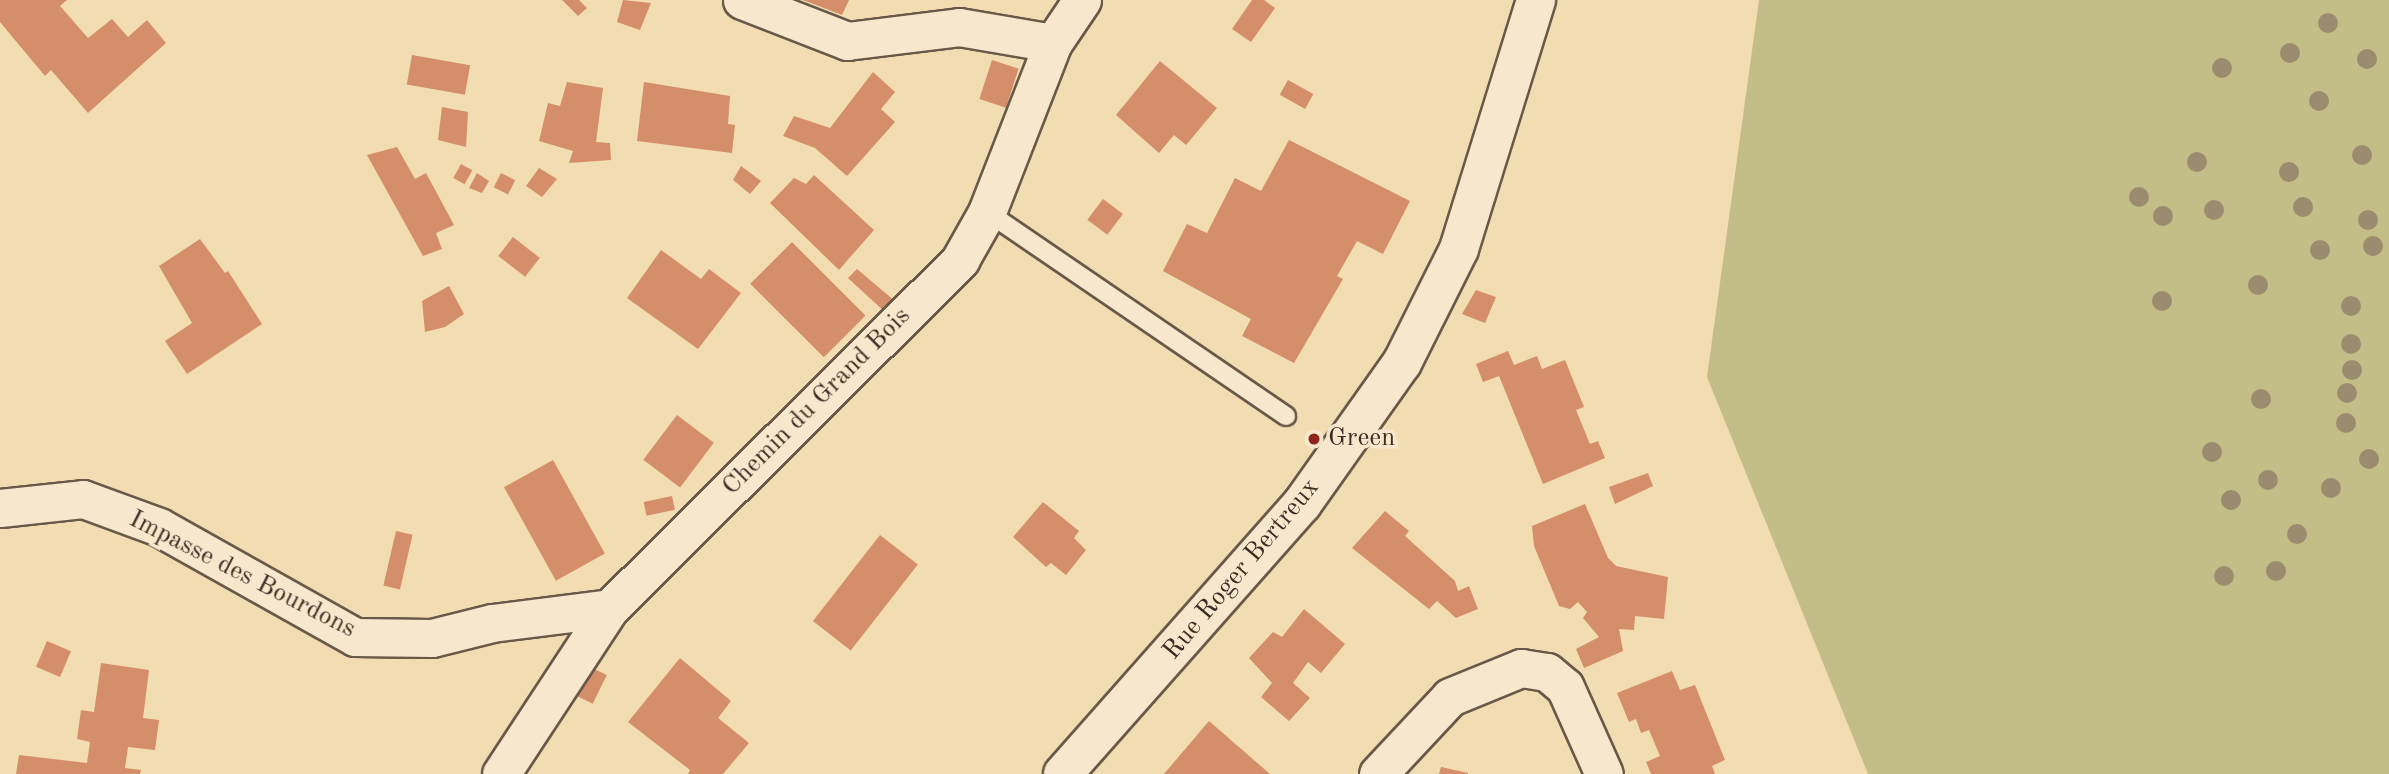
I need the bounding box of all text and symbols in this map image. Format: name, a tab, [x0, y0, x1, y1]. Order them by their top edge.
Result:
street label: Chemin du Grand Bois	[716, 301, 918, 503]
place label: Green	[1328, 423, 1395, 455]
marker: Green	[1306, 431, 1322, 447]
street label: Rue Roger Bertreux	[1157, 473, 1327, 667]
street label: Impasse des Bourdons	[123, 504, 361, 646]

